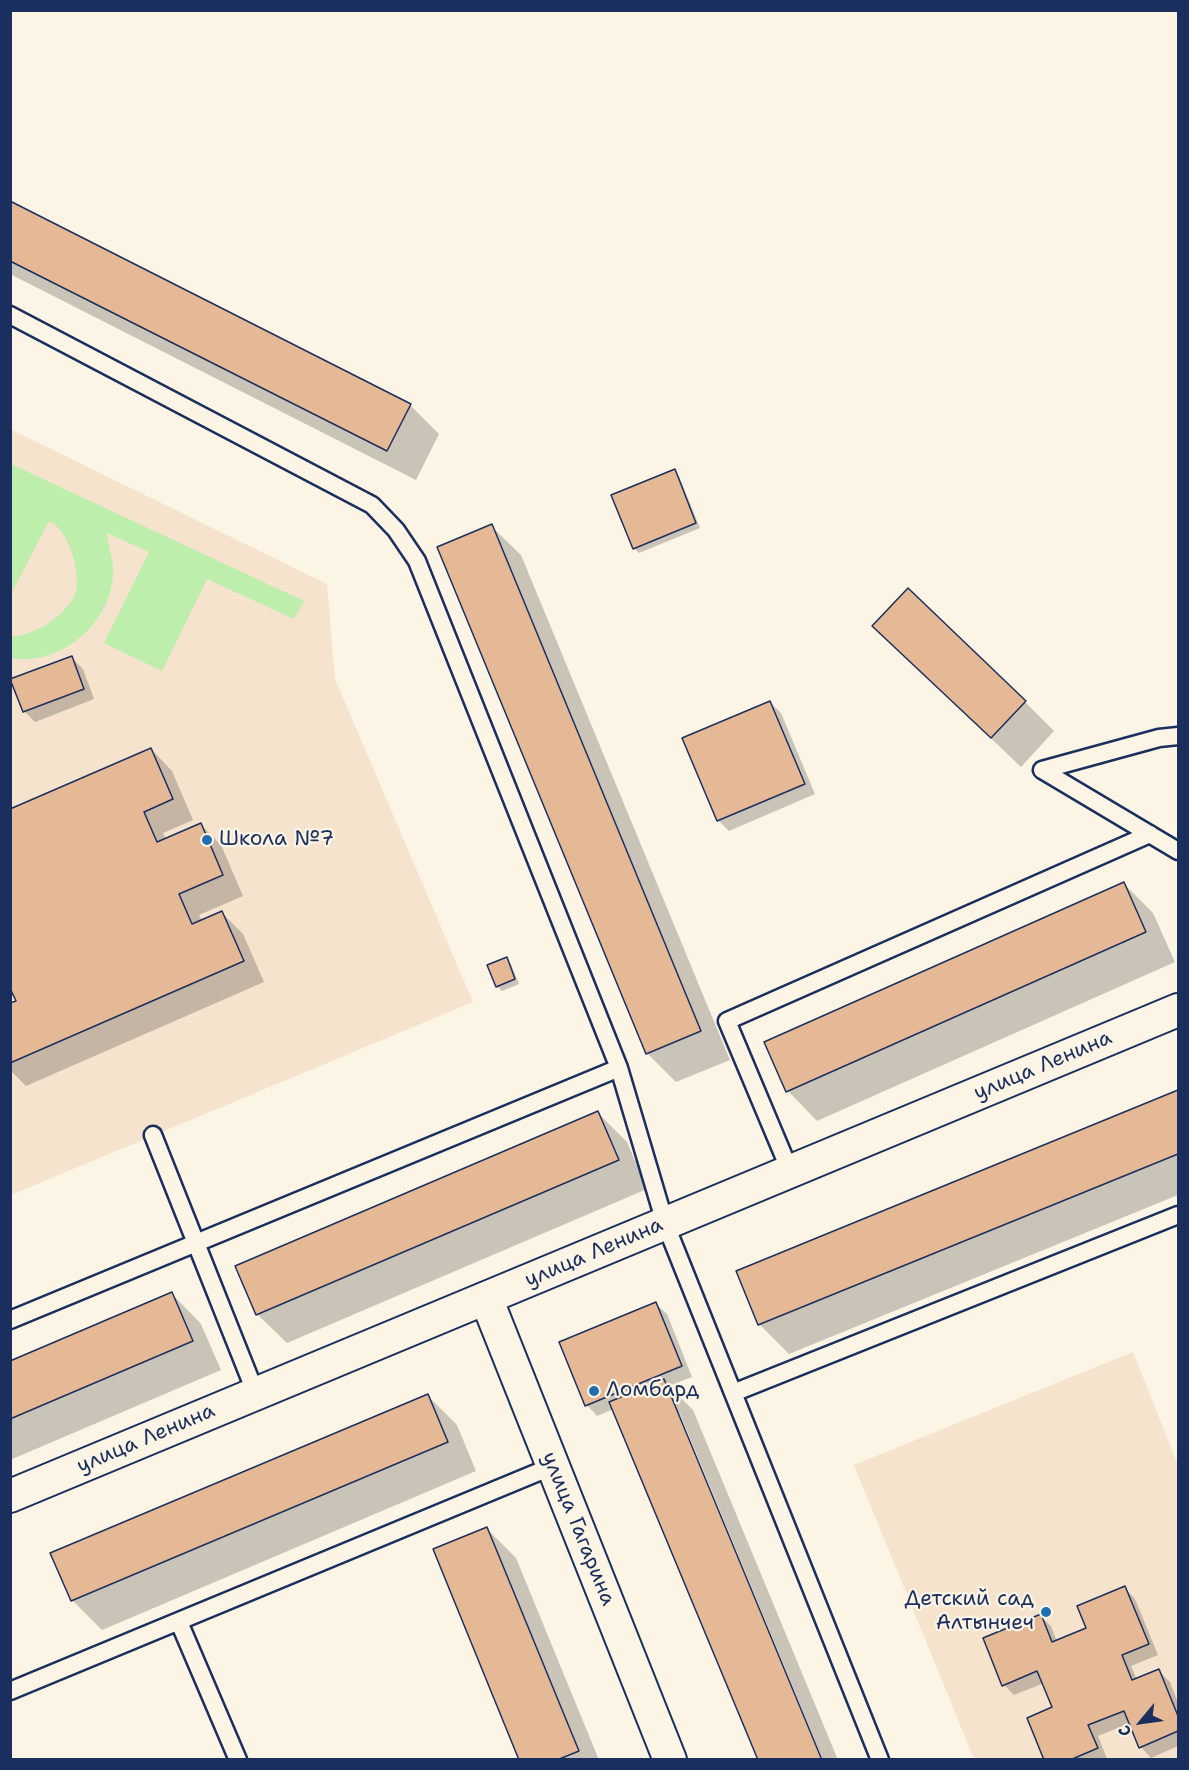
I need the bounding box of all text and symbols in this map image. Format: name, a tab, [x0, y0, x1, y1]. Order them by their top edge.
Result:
place label: Школа №7	[219, 827, 334, 853]
marker: Школа №7	[200, 833, 214, 847]
street label: улица Ленина	[970, 1026, 1116, 1106]
street label: улица Ленина	[521, 1213, 667, 1293]
place label: Ломбард	[606, 1378, 699, 1404]
marker: Ломбард	[587, 1384, 601, 1398]
street label: улица Ленина	[73, 1399, 219, 1479]
street label: улица Гагарина	[536, 1449, 620, 1609]
place label: Детский сад Алтынчеч	[905, 1587, 1034, 1637]
marker: Детский сад Алтынчеч	[1039, 1605, 1053, 1619]
north arrow	[1111, 1692, 1171, 1752]
text: С	[1113, 1722, 1136, 1740]

